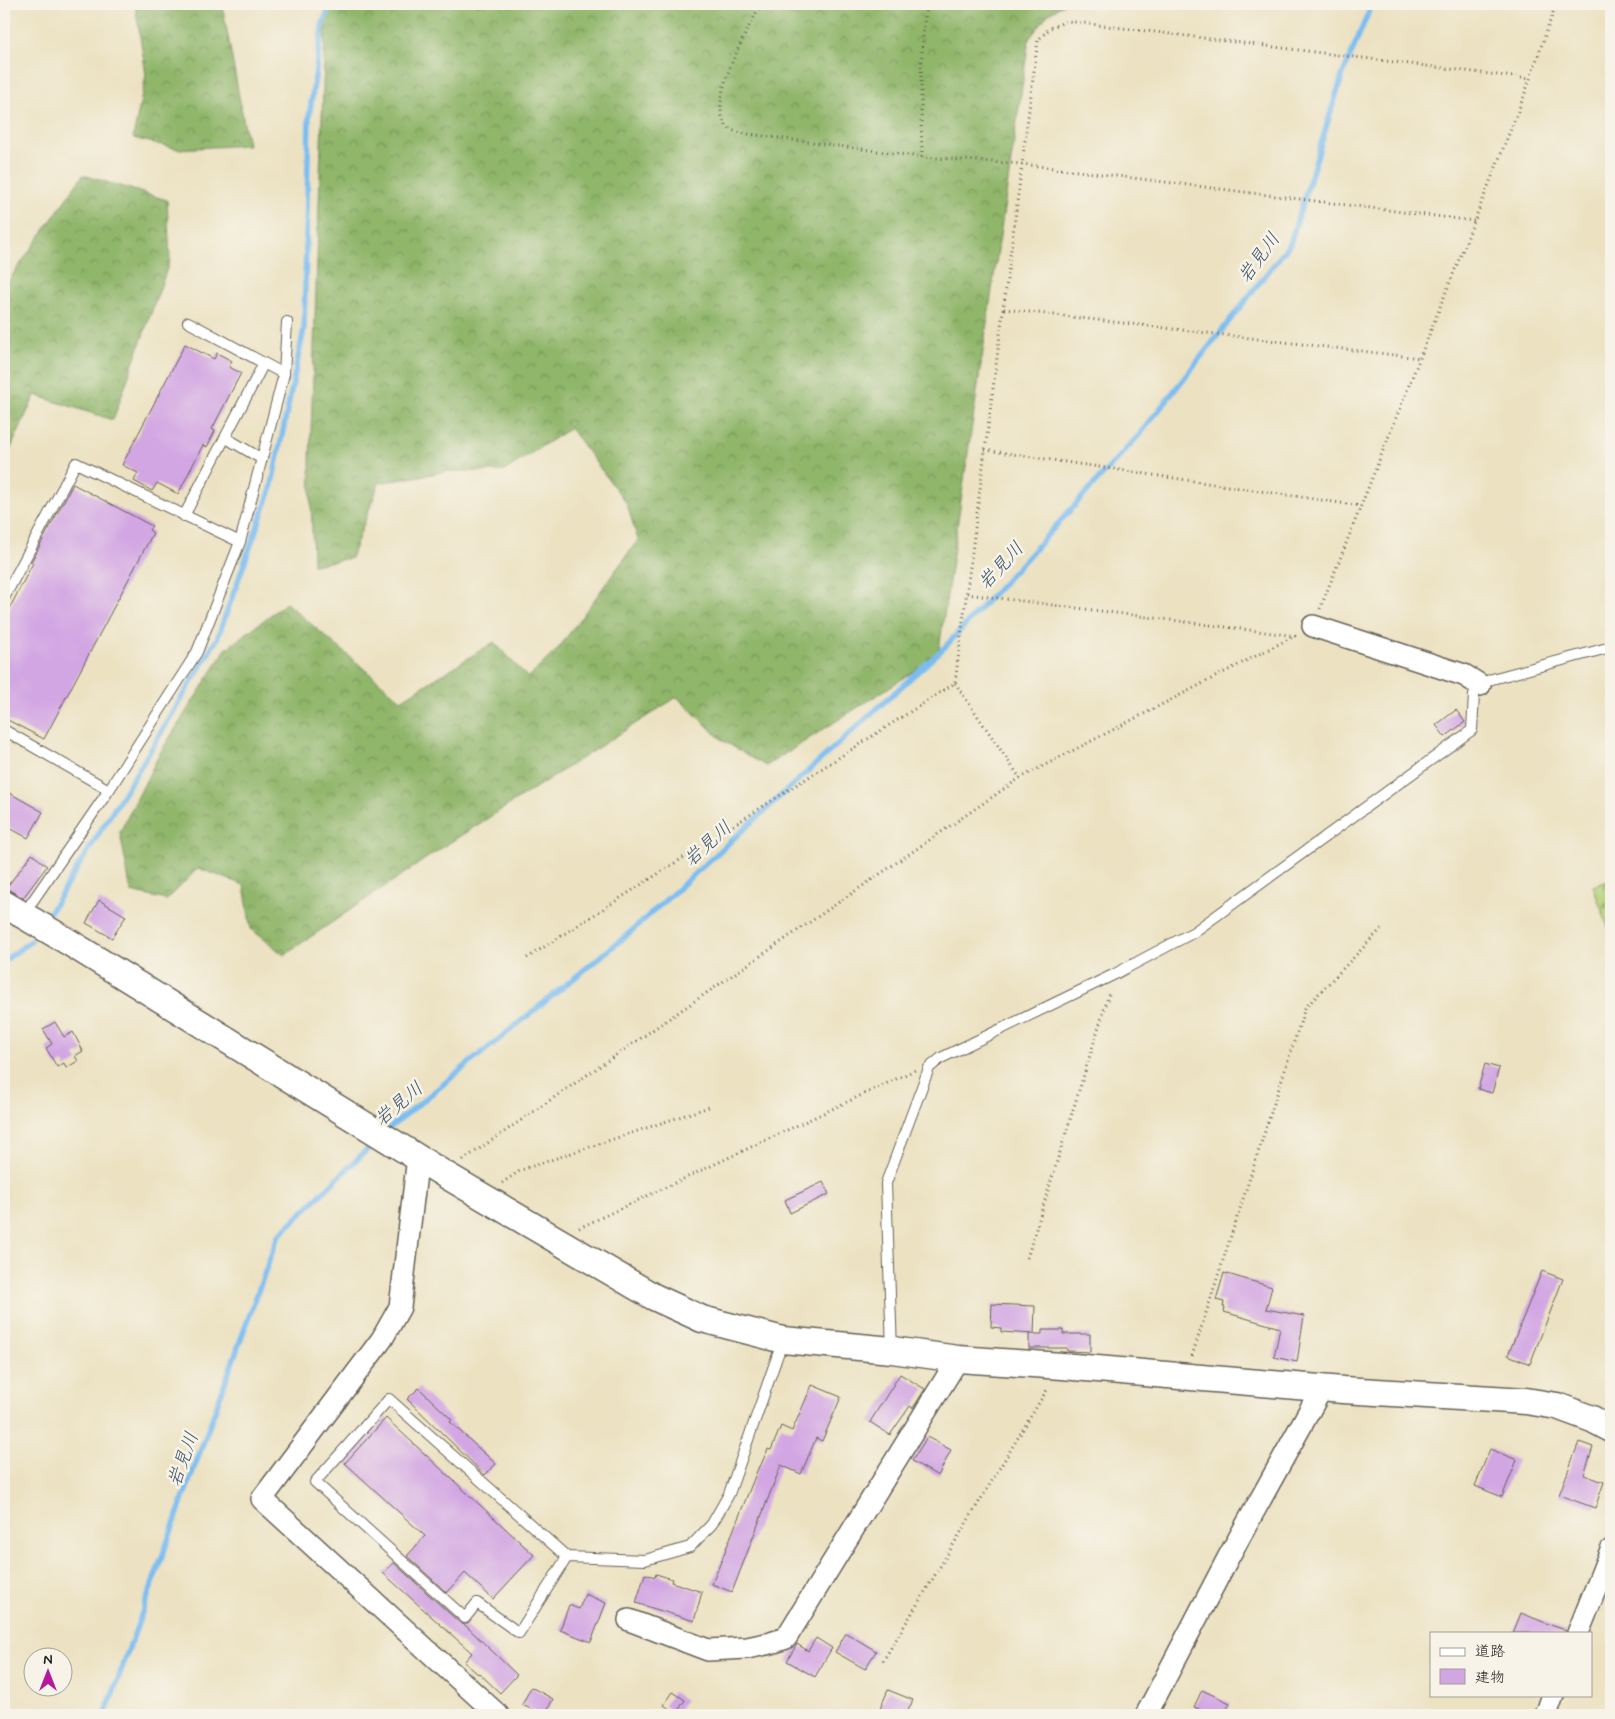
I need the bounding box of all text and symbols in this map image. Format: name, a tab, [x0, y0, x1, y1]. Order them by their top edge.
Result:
water label: 岩見川	[1232, 227, 1286, 288]
water label: 岩見川	[973, 537, 1030, 595]
water label: 岩見川	[678, 816, 738, 872]
water label: 岩見川	[369, 1076, 429, 1132]
water label: 岩見川	[162, 1428, 205, 1491]
legend	[1430, 1632, 1592, 1696]
text: 道路	[1475, 1642, 1505, 1662]
north arrow	[22, 1646, 72, 1696]
text: N	[43, 1651, 53, 1669]
text: 建物	[1475, 1668, 1505, 1688]

